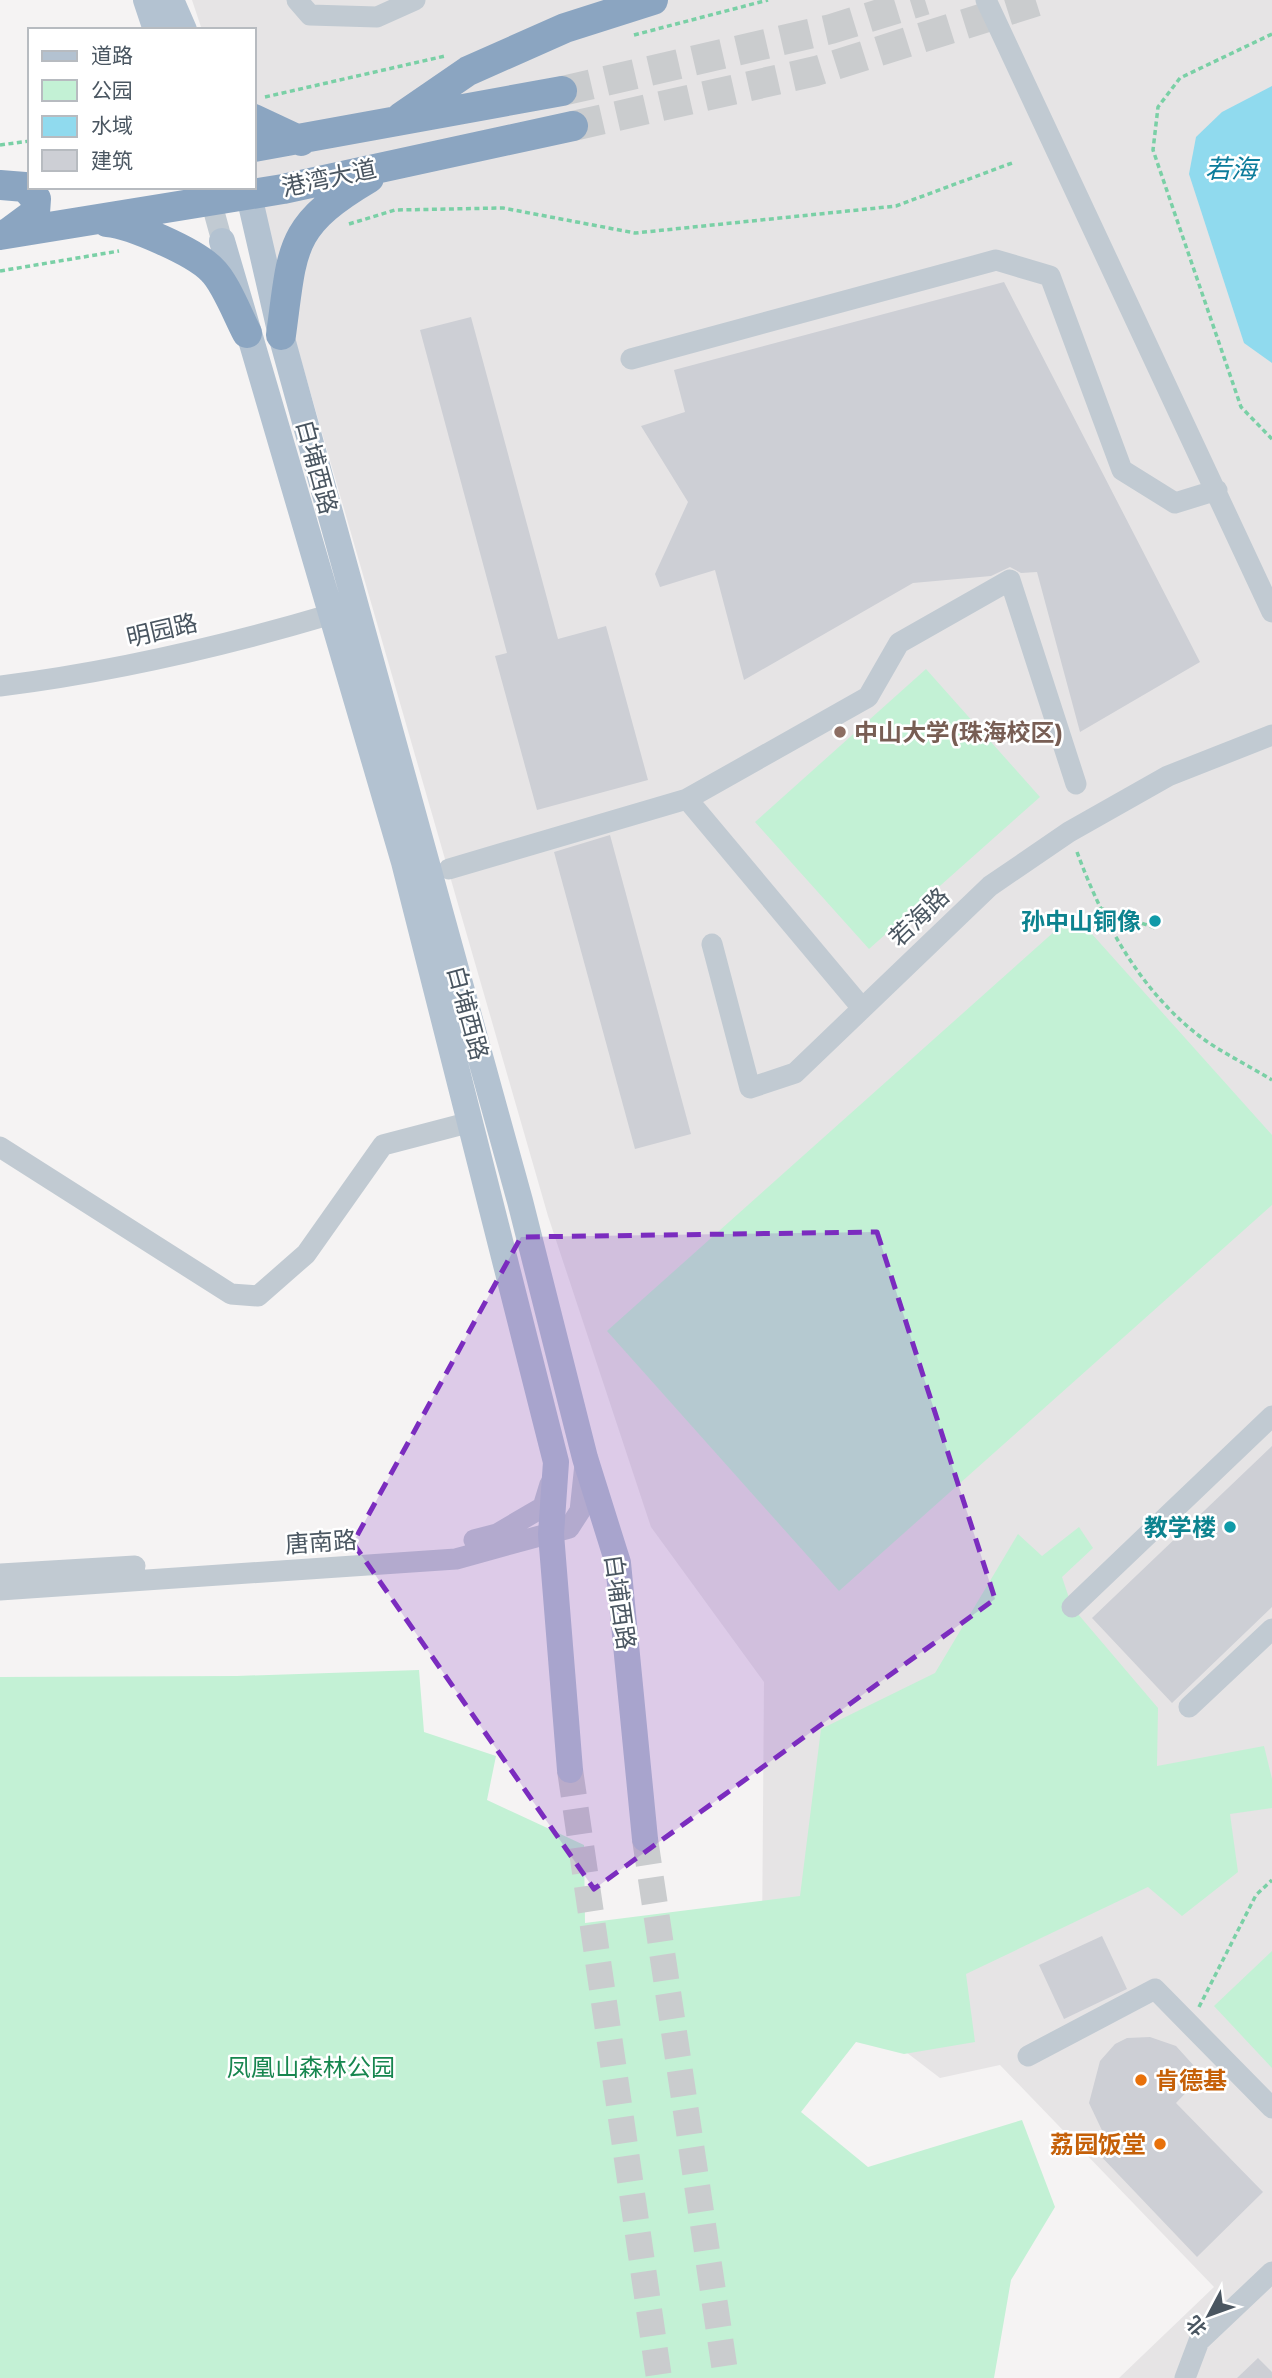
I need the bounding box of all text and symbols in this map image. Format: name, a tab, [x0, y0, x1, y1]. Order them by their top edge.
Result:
legend	[28, 28, 256, 189]
text: 道路	[91, 43, 133, 68]
text: 公园	[91, 78, 133, 103]
text: 水域	[91, 113, 133, 138]
text: 建筑	[91, 148, 133, 173]
water label: 若海	[1205, 153, 1261, 185]
street label: 港湾大道	[279, 154, 379, 202]
street label: 白埔西路	[291, 417, 343, 517]
street label: 明园路	[124, 608, 200, 652]
place label: 中山大学(珠海校区)	[854, 718, 1063, 747]
marker: 中山大学(珠海校区)	[832, 724, 848, 740]
street label: 若海路	[883, 882, 955, 952]
place label: 孙中山铜像	[1021, 907, 1141, 936]
marker: 孙中山铜像	[1147, 913, 1163, 929]
street label: 白埔西路	[442, 963, 494, 1063]
place label: 教学楼	[1144, 1513, 1216, 1542]
marker: 教学楼	[1222, 1519, 1238, 1535]
street label: 唐南路	[284, 1525, 358, 1559]
street label: 白埔西路	[599, 1552, 641, 1652]
park label: 凤凰山森林公园	[227, 2053, 395, 2082]
place label: 肯德基	[1155, 2066, 1227, 2095]
marker: 肯德基	[1133, 2072, 1149, 2088]
place label: 荔园饭堂	[1050, 2130, 1146, 2159]
marker: 荔园饭堂	[1152, 2136, 1168, 2152]
north arrow	[1174, 2280, 1244, 2350]
text: 北	[1182, 2311, 1211, 2341]

